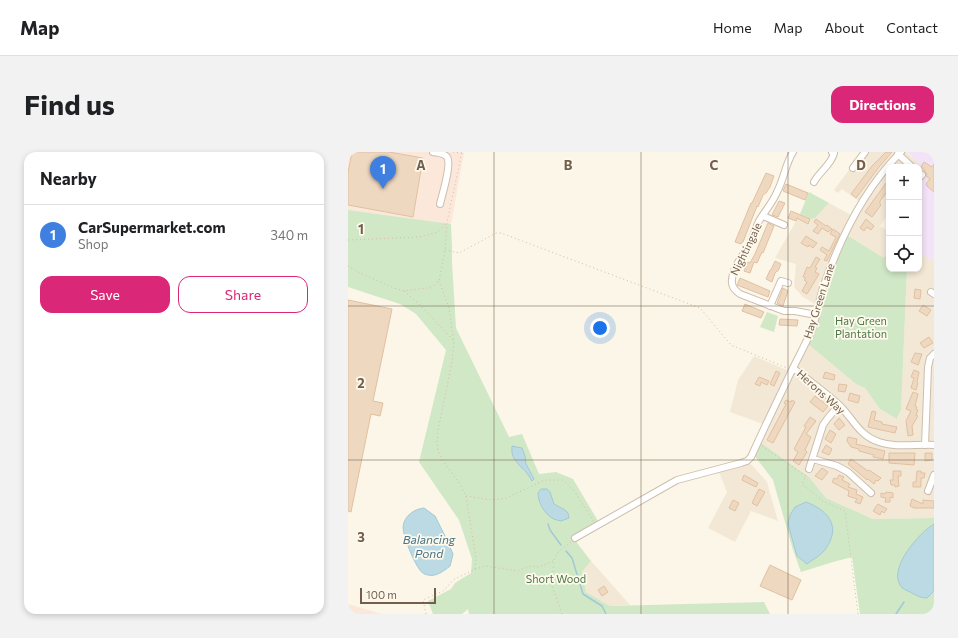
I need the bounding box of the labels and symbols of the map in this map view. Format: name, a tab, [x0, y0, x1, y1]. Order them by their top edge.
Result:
pin: 1	[370, 156, 396, 189]
text: A	[416, 157, 426, 173]
text: B	[564, 157, 573, 173]
text: C	[710, 157, 719, 173]
text: D	[856, 157, 866, 173]
street label: Nightingale	[727, 220, 764, 277]
text: 1	[358, 221, 364, 237]
street label: Hay Green Lane	[800, 262, 837, 340]
park label: Hay Green Plantation	[835, 314, 887, 340]
your location	[590, 318, 610, 338]
street label: Herons Way	[795, 367, 848, 417]
text: 2	[357, 375, 365, 391]
text: 3	[357, 529, 365, 545]
water label: Balancing Pond	[403, 532, 456, 560]
park label: Short Wood	[526, 572, 586, 585]
scale bar	[360, 586, 436, 605]

